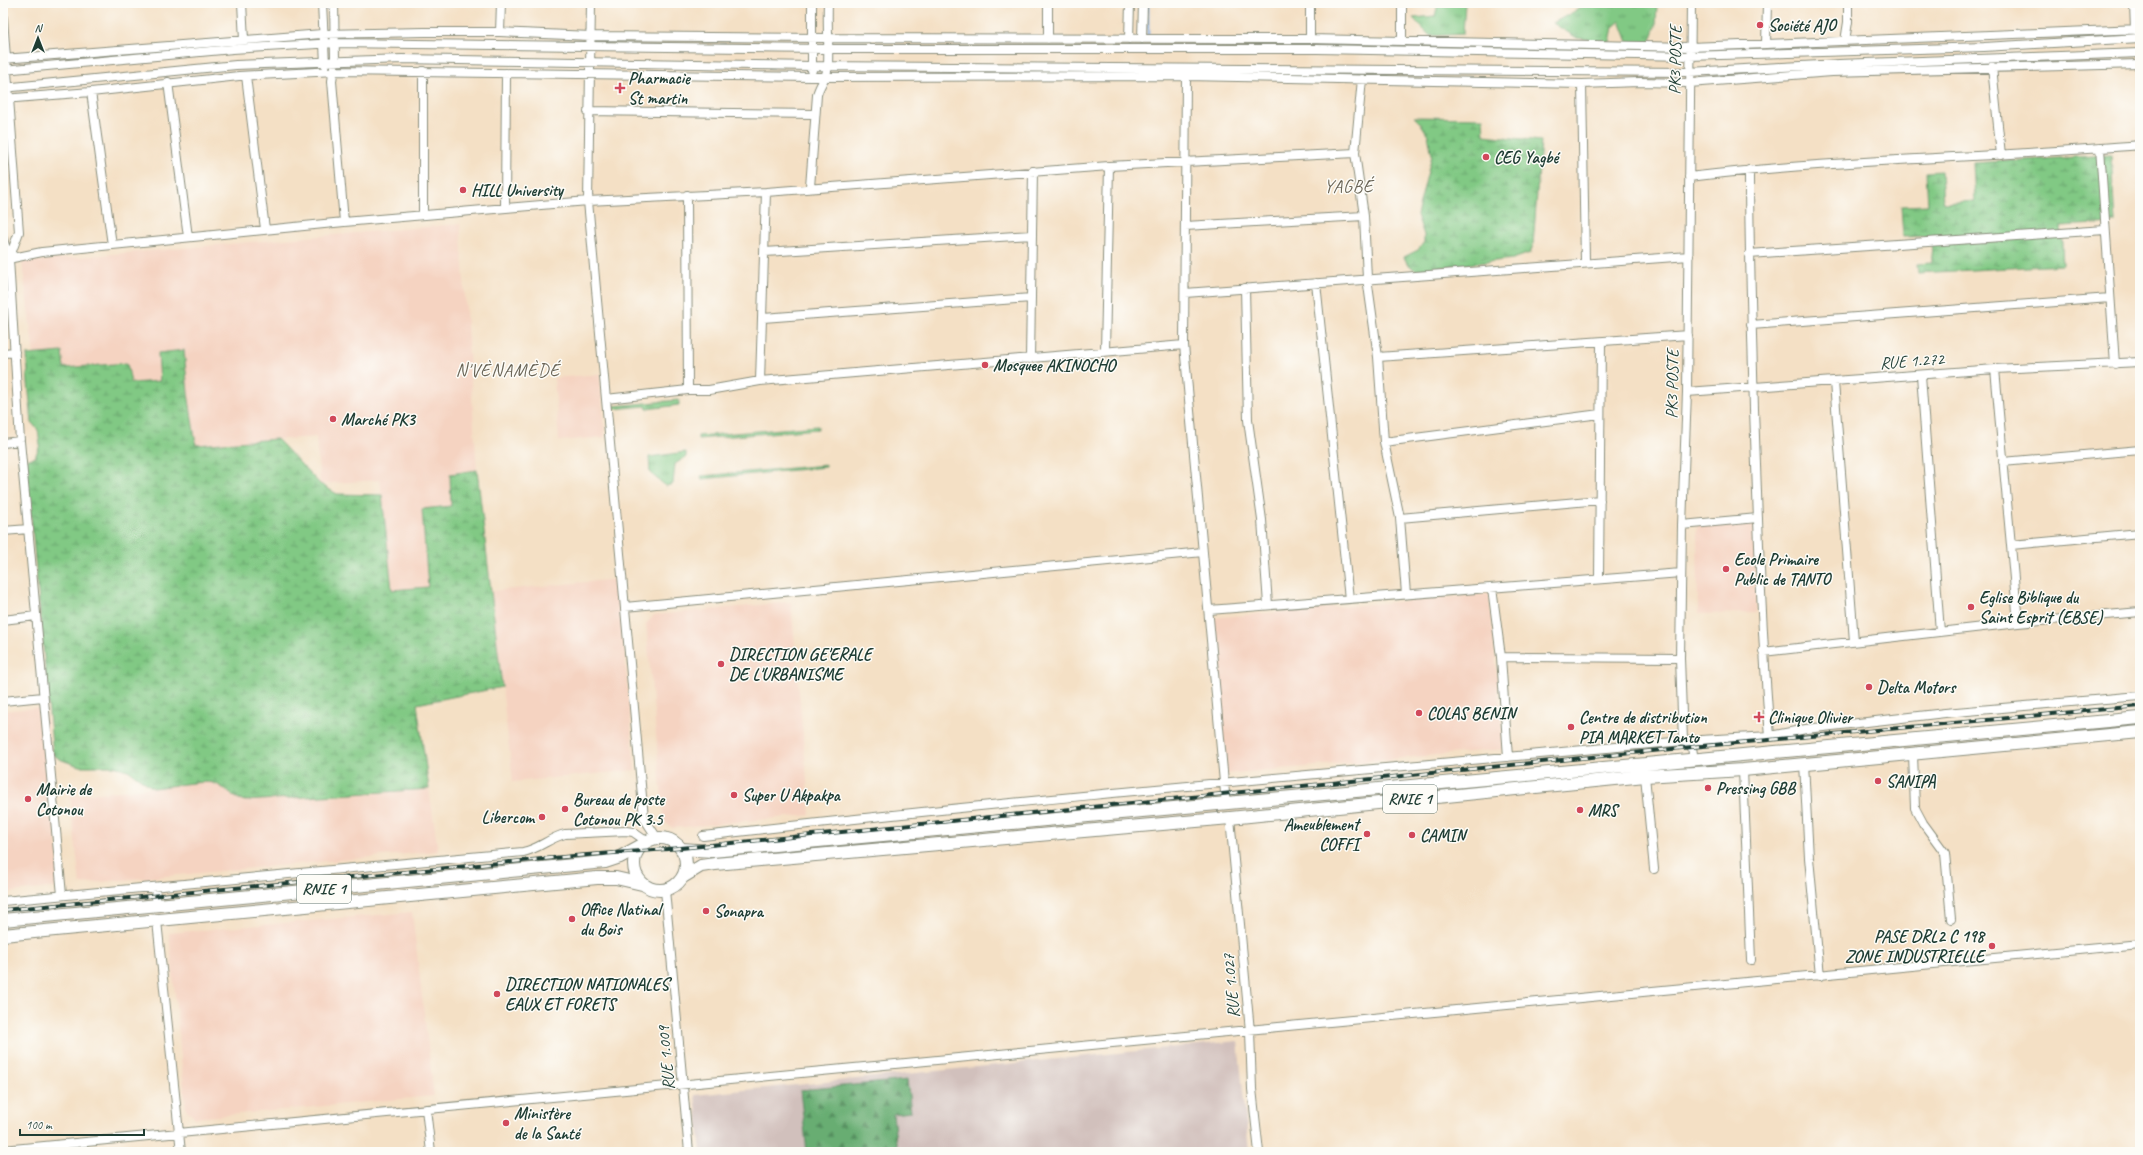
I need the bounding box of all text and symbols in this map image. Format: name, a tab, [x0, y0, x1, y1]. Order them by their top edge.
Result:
place label: Société AJO	[1768, 15, 1838, 36]
north arrow	[18, 18, 58, 58]
marker: Société AJO	[1755, 20, 1765, 30]
text: N	[35, 21, 44, 35]
street label: PK3 POSTE	[1664, 23, 1686, 95]
place label: Pharmacie St martin	[628, 68, 692, 109]
marker: Pharmacie St martin	[615, 83, 625, 93]
place label: CEG Yagbé	[1494, 147, 1561, 168]
marker: CEG Yagbé	[1481, 152, 1491, 162]
district label: YAGBÉ	[1324, 175, 1375, 197]
place label: HILL University	[471, 180, 565, 201]
marker: HILL University	[458, 185, 468, 195]
street label: PK3 POSTE	[1661, 347, 1683, 419]
street label: RUE 1.272	[1879, 348, 1946, 374]
place label: Mosquee AKINOCHO	[993, 355, 1117, 376]
district label: N'VÈNAMÈDÉ	[456, 359, 561, 381]
marker: Mosquee AKINOCHO	[980, 360, 990, 370]
place label: Marché PK3	[341, 409, 416, 430]
marker: Marché PK3	[328, 414, 338, 424]
place label: Ecole Primaire Public de TANTO	[1734, 549, 1833, 590]
marker: Ecole Primaire Public de TANTO	[1721, 564, 1731, 574]
place label: Eglise Biblique du Saint Esprit (EBSE)	[1979, 587, 2104, 628]
marker: Eglise Biblique du Saint Esprit (EBSE)	[1966, 602, 1976, 612]
place label: DIRECTION GE'ERALE DE L'URBANISME	[729, 644, 875, 685]
marker: DIRECTION GE'ERALE DE L'URBANISME	[716, 659, 726, 669]
place label: Delta Motors	[1877, 677, 1957, 698]
marker: Delta Motors	[1864, 682, 1874, 692]
place label: COLAS BENIN	[1427, 703, 1519, 724]
place label: Centre de distribution PIA MARKET Tanto	[1579, 707, 1708, 748]
place label: Clinique Olivier	[1768, 707, 1854, 728]
marker: COLAS BENIN	[1414, 708, 1424, 718]
marker: Clinique Olivier	[1753, 711, 1765, 723]
marker: Centre de distribution PIA MARKET Tanto	[1566, 722, 1576, 732]
place label: SANIPA	[1886, 771, 1937, 792]
marker: SANIPA	[1873, 776, 1883, 786]
place label: Pressing GBB	[1716, 778, 1797, 799]
place label: Mairie de Cotonou	[36, 779, 92, 820]
marker: Pressing GBB	[1703, 783, 1713, 793]
place label: Super U Akpakpa	[742, 785, 842, 806]
road number: RNIE 1	[1383, 785, 1437, 813]
place label: Bureau de poste Cotonou PK 3.5	[573, 789, 666, 830]
marker: Super U Akpakpa	[729, 790, 739, 800]
marker: Mairie de Cotonou	[23, 794, 33, 804]
place label: MRS	[1588, 800, 1620, 821]
marker: Bureau de poste Cotonou PK 3.5	[560, 804, 570, 814]
marker: MRS	[1575, 805, 1585, 815]
place label: Libercom	[482, 807, 535, 828]
marker: Libercom	[537, 812, 547, 822]
place label: Ameublement COFFI	[1284, 814, 1363, 855]
place label: CAMIN	[1420, 825, 1469, 846]
marker: Ameublement COFFI	[1362, 829, 1372, 839]
marker: CAMIN	[1407, 830, 1417, 840]
road number: RNIE 1	[297, 875, 351, 903]
place label: Office Natinal du Bois	[580, 899, 665, 940]
place label: Sonapra	[714, 901, 765, 922]
marker: Sonapra	[701, 906, 711, 916]
marker: Office Natinal du Bois	[567, 914, 577, 924]
place label: PASE DRL2 C 198 ZONE INDUSTRIELLE	[1845, 926, 1987, 967]
marker: PASE DRL2 C 198 ZONE INDUSTRIELLE	[1987, 941, 1997, 951]
street label: RUE 1.027	[1218, 952, 1244, 1019]
place label: DIRECTION NATIONALES EAUX ET FORETS	[505, 974, 672, 1015]
marker: DIRECTION NATIONALES EAUX ET FORETS	[492, 989, 502, 999]
street label: RUE 1.009	[653, 1024, 679, 1091]
place label: Ministère de la Santé	[514, 1103, 582, 1144]
scale bar	[20, 1111, 144, 1137]
text: 100 m	[26, 1117, 53, 1133]
marker: Ministère de la Santé	[501, 1118, 511, 1128]

